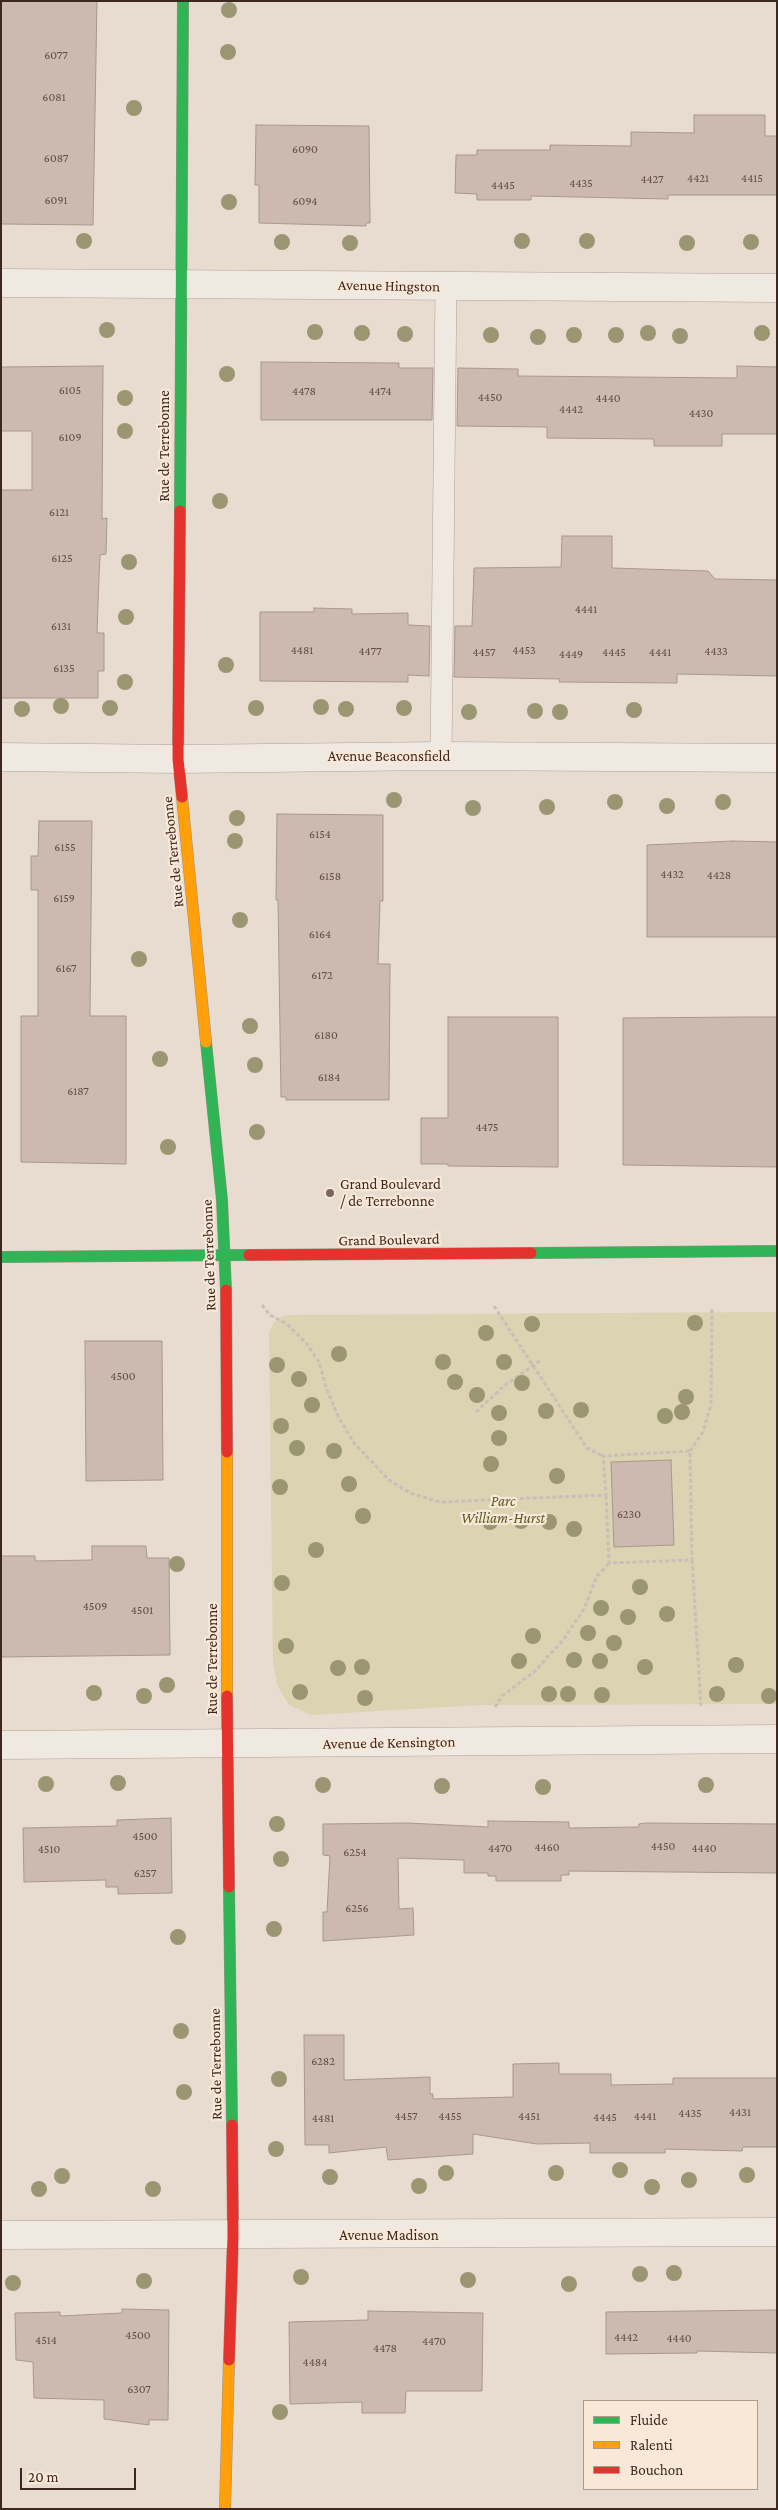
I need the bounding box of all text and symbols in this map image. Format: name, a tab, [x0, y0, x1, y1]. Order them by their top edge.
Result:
house number: 6077	[44, 48, 68, 62]
house number: 6081	[42, 90, 66, 104]
house number: 6090	[292, 142, 318, 156]
house number: 6087	[44, 151, 68, 165]
house number: 4421	[687, 171, 709, 185]
house number: 4415	[741, 171, 763, 185]
house number: 4427	[640, 172, 664, 186]
house number: 4435	[569, 176, 593, 190]
house number: 4445	[491, 178, 515, 192]
house number: 6091	[45, 193, 67, 207]
house number: 6094	[293, 194, 317, 208]
street label: Avenue Hingston	[338, 276, 440, 296]
house number: 6105	[59, 383, 81, 397]
house number: 4478	[292, 384, 316, 398]
house number: 4474	[368, 384, 392, 398]
street label: Rue de Terrebonne	[155, 390, 173, 502]
house number: 4450	[478, 390, 502, 404]
house number: 4440	[595, 391, 621, 405]
house number: 4442	[559, 402, 583, 416]
house number: 4430	[689, 406, 713, 420]
house number: 6109	[59, 430, 81, 444]
house number: 6121	[49, 505, 69, 519]
house number: 6125	[51, 551, 73, 565]
house number: 4441	[575, 602, 597, 616]
house number: 6131	[51, 619, 71, 633]
house number: 4481	[291, 643, 313, 657]
house number: 4453	[512, 643, 536, 657]
house number: 4477	[358, 644, 382, 658]
house number: 4433	[704, 644, 728, 658]
house number: 4457	[472, 645, 496, 659]
house number: 4445	[602, 645, 626, 659]
house number: 4441	[649, 645, 671, 659]
house number: 4449	[559, 647, 583, 661]
house number: 6135	[53, 661, 75, 675]
street label: Avenue Beaconsfield	[328, 747, 450, 765]
street label: Rue de Terrebonne	[158, 796, 188, 908]
house number: 6154	[309, 827, 331, 841]
house number: 6155	[54, 840, 76, 854]
house number: 4432	[660, 867, 684, 881]
house number: 4428	[707, 868, 731, 882]
house number: 6158	[319, 869, 341, 883]
house number: 6159	[53, 891, 75, 905]
house number: 6164	[309, 927, 331, 941]
house number: 6167	[55, 961, 77, 975]
house number: 6172	[311, 968, 333, 982]
house number: 6180	[314, 1028, 338, 1042]
house number: 6184	[318, 1070, 340, 1084]
house number: 6187	[67, 1084, 89, 1098]
house number: 4475	[475, 1120, 499, 1134]
place label: Grand Boulevard / de Terrebonne	[340, 1175, 441, 1210]
marker: Grand Boulevard / de Terrebonne	[324, 1187, 336, 1199]
street label: Rue de Terrebonne	[198, 1199, 220, 1311]
street label: Grand Boulevard	[338, 1230, 440, 1250]
house number: 4500	[110, 1369, 136, 1383]
park label: Parc William-Hurst	[461, 1492, 545, 1527]
house number: 6230	[617, 1507, 641, 1521]
house number: 4509	[83, 1599, 107, 1613]
house number: 4501	[131, 1603, 153, 1617]
street label: Rue de Terrebonne	[203, 1603, 221, 1715]
street label: Avenue de Kensington	[322, 1733, 456, 1753]
house number: 4500	[132, 1829, 158, 1843]
house number: 4450	[651, 1839, 675, 1853]
house number: 4460	[534, 1840, 560, 1854]
house number: 4470	[488, 1841, 512, 1855]
house number: 4440	[691, 1841, 717, 1855]
house number: 4510	[38, 1842, 60, 1856]
house number: 6254	[343, 1845, 367, 1859]
house number: 6257	[134, 1866, 156, 1880]
house number: 6256	[345, 1901, 369, 1915]
street label: Rue de Terrebonne	[206, 2008, 226, 2120]
house number: 6282	[311, 2054, 335, 2068]
house number: 4431	[729, 2105, 751, 2119]
house number: 4435	[678, 2106, 702, 2120]
house number: 4457	[394, 2109, 418, 2123]
house number: 4455	[438, 2109, 462, 2123]
house number: 4451	[518, 2109, 540, 2123]
house number: 4441	[634, 2109, 656, 2123]
house number: 4445	[593, 2110, 617, 2124]
house number: 4481	[312, 2111, 334, 2125]
street label: Avenue Madison	[339, 2226, 439, 2244]
house number: 4500	[125, 2328, 151, 2342]
house number: 4442	[614, 2330, 638, 2344]
house number: 4440	[666, 2331, 692, 2345]
house number: 4514	[35, 2333, 57, 2347]
house number: 4470	[422, 2334, 446, 2348]
house number: 4478	[373, 2341, 397, 2355]
house number: 4484	[303, 2355, 327, 2369]
house number: 6307	[127, 2382, 151, 2396]
legend	[583, 2400, 758, 2490]
text: Fluide	[630, 2412, 668, 2428]
text: Ralenti	[630, 2437, 673, 2453]
scale bar	[22, 2458, 139, 2490]
text: Bouchon	[630, 2462, 683, 2478]
text: 20 m	[28, 2469, 59, 2485]

